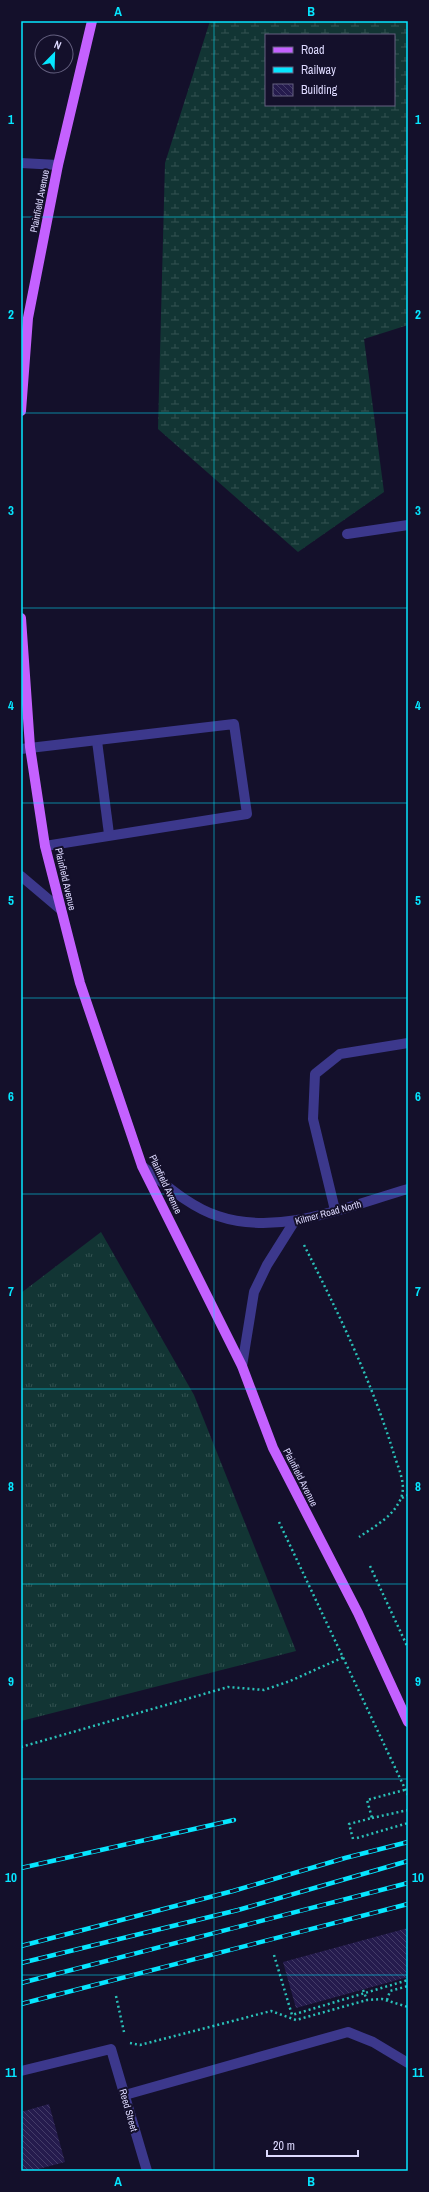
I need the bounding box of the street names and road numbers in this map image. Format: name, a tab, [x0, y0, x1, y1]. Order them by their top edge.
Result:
street label: Plainfield Avenue	[27, 168, 52, 234]
street label: Plainfield Avenue	[52, 847, 79, 912]
street label: Plainfield Avenue	[146, 1153, 185, 1216]
street label: Kilmer Road North	[294, 1197, 363, 1228]
street label: Plainfield Avenue	[280, 1446, 321, 1509]
street label: Reed Street	[116, 2087, 141, 2134]

